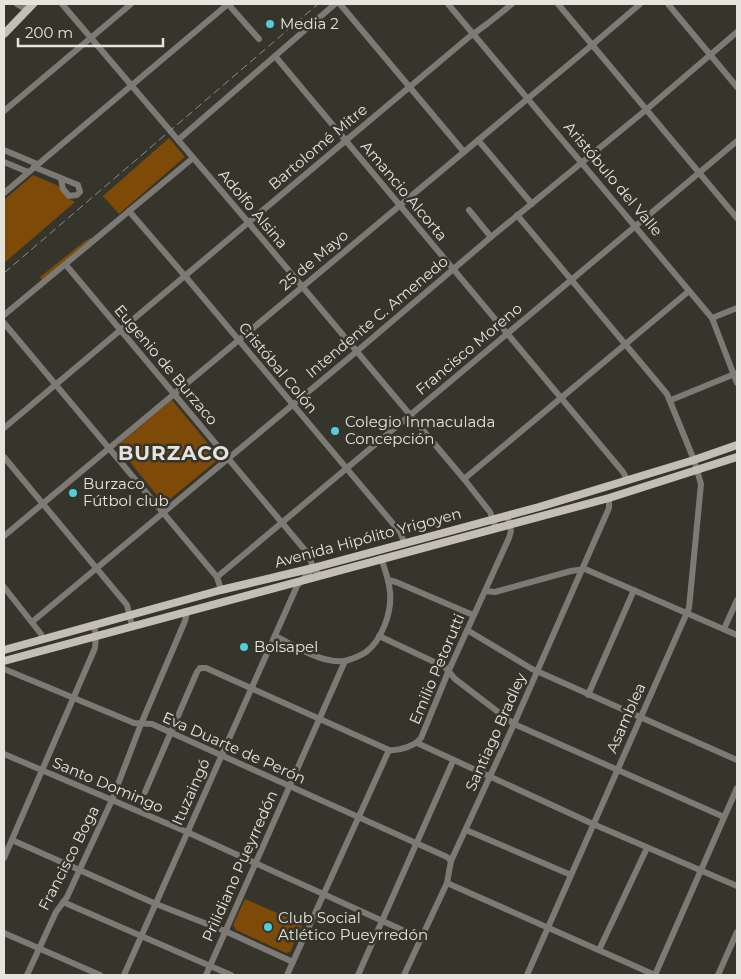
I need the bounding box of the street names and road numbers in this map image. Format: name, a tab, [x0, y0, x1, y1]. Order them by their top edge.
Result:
street label: Bartolomé Mitre	[264, 100, 371, 193]
street label: Aristóbulo del Valle	[560, 118, 667, 240]
street label: Amancio Alcorta	[357, 137, 452, 245]
street label: Adolfo Alsina	[215, 165, 292, 252]
street label: 25 de Mayo	[275, 225, 352, 294]
street label: Intendente C. Amenedo	[302, 251, 452, 382]
street label: Francisco Moreno	[412, 299, 526, 399]
street label: Eugenio de Burzaco	[110, 300, 222, 429]
street label: Cristóbal Colón	[235, 318, 322, 417]
street label: Avenida Hipólito Yrigoyen	[272, 503, 463, 572]
street label: Emilio Petorutti	[405, 611, 468, 727]
street label: Santiago Bradley	[461, 669, 531, 794]
street label: Asamblea	[602, 680, 649, 756]
street label: Eva Duarte de Perón	[160, 707, 309, 788]
street label: Santo Domingo	[50, 753, 167, 817]
street label: Ituzaingó	[167, 755, 214, 828]
street label: Prilidiano Pueyrredón	[198, 787, 281, 944]
street label: Francisco Boga	[34, 802, 103, 913]

